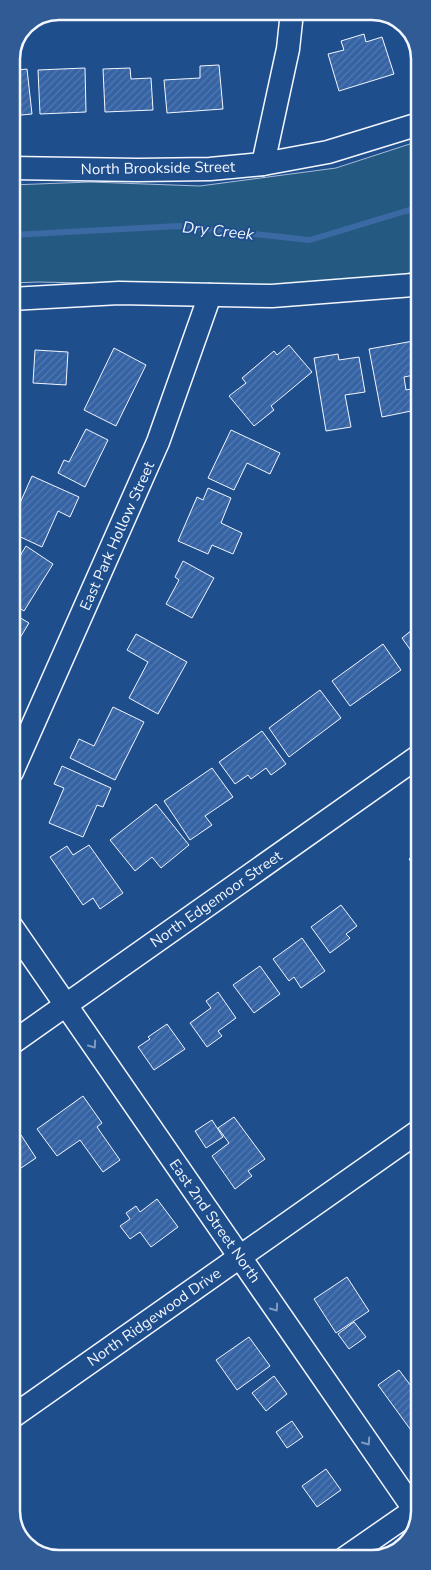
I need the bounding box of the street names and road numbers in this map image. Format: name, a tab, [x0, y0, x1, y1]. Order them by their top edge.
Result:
street label: North Brookside Street	[81, 157, 236, 179]
street label: East Park Hollow Street	[75, 458, 159, 614]
street label: North Edgemoor Street	[146, 845, 287, 952]
street label: East 2nd Street North	[165, 1155, 265, 1287]
street label: North Ridgewood Drive	[83, 1263, 225, 1371]

